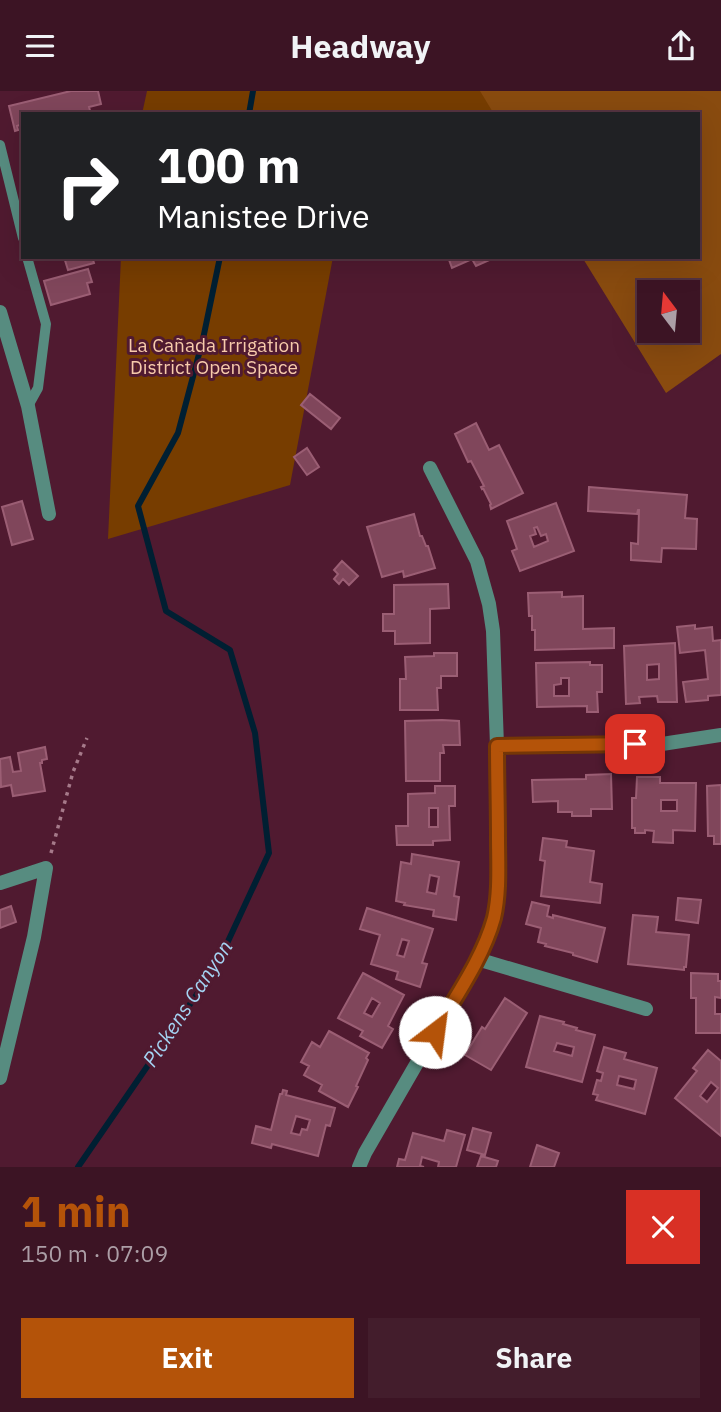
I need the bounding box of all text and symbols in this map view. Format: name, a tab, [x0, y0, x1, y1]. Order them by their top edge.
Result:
text: Headway	[290, 25, 431, 67]
icon: menu	[21, 27, 59, 65]
icon: share	[662, 27, 700, 65]
text: 100 m	[157, 133, 301, 196]
icon: right	[42, 140, 133, 231]
text: Manistee Drive	[157, 195, 370, 237]
north arrow	[637, 280, 700, 343]
map controls	[637, 280, 700, 343]
park label: La Cañada Irrigation District Open Space	[128, 333, 300, 379]
pin	[605, 714, 665, 774]
icon: arrive	[616, 725, 654, 763]
water label: Pickens Canyon	[136, 934, 238, 1072]
position arrow	[398, 995, 472, 1069]
text: 1 min	[21, 1184, 131, 1239]
button: close	[626, 1190, 700, 1264]
text: 150 m · 07:09	[21, 1238, 168, 1268]
button: Exit	[21, 1318, 354, 1398]
button: Share	[368, 1318, 700, 1398]

